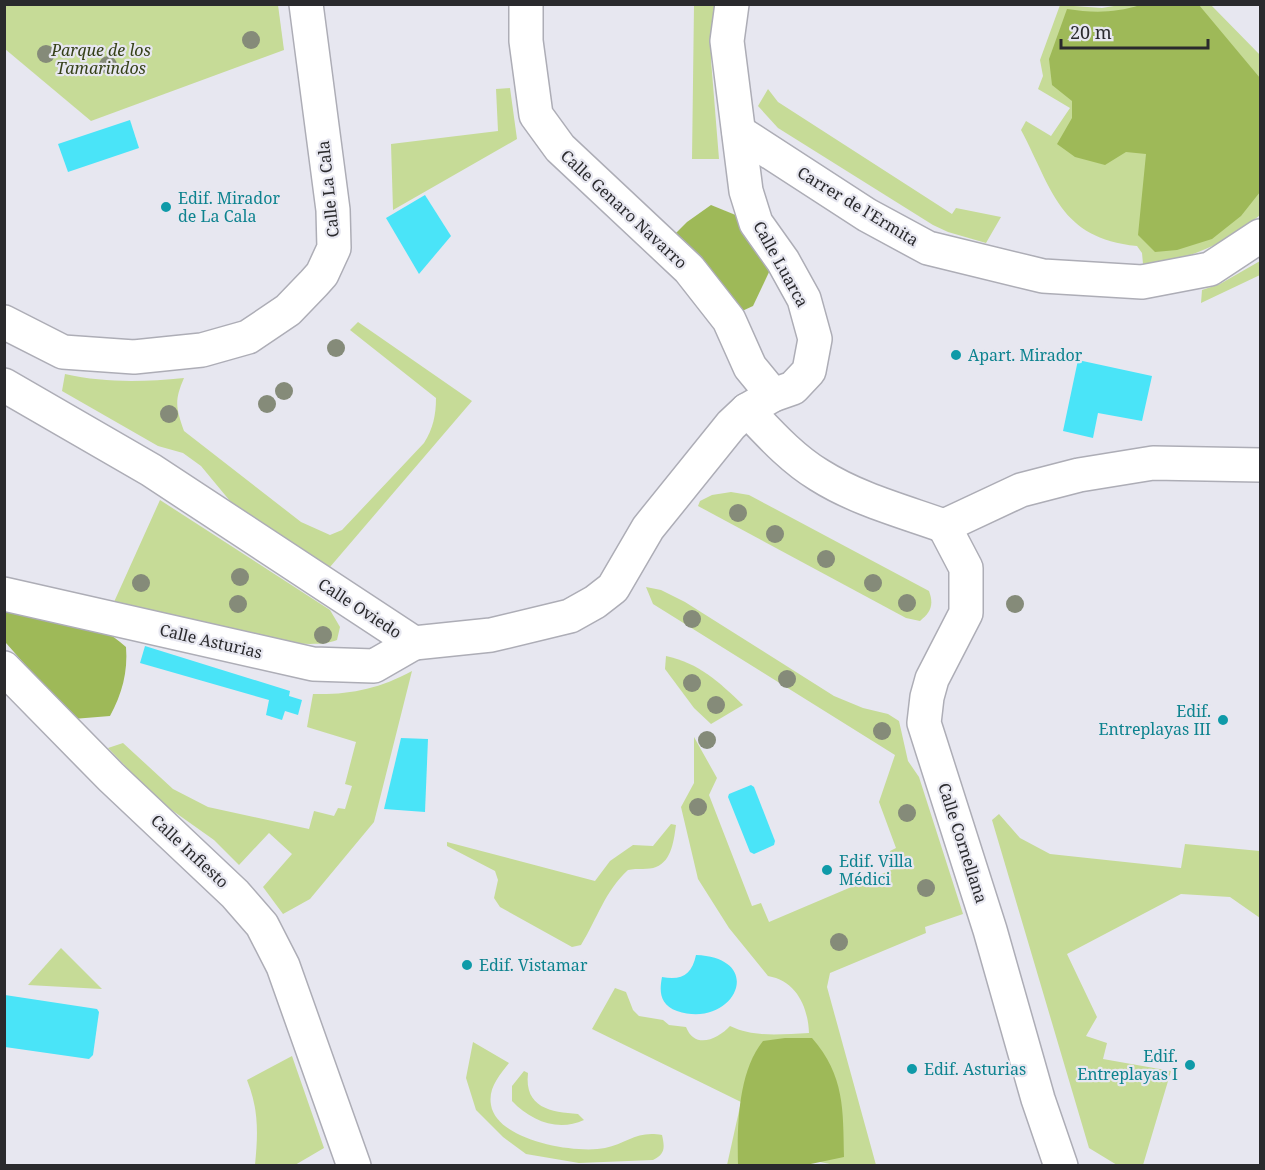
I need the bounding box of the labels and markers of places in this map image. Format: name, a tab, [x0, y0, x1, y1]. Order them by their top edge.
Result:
place label: Edif. Mirador de La Cala	[178, 187, 280, 227]
marker: Edif. Mirador de La Cala	[159, 200, 173, 214]
place label: Apart. Mirador	[968, 344, 1083, 366]
marker: Apart. Mirador	[949, 348, 963, 362]
place label: Edif. Entreplayas III	[1098, 700, 1211, 740]
marker: Edif. Entreplayas III	[1216, 713, 1230, 727]
place label: Edif. Villa Médici	[839, 850, 913, 890]
marker: Edif. Villa Médici	[820, 863, 834, 877]
place label: Edif. Vistamar	[479, 954, 588, 976]
marker: Edif. Vistamar	[460, 958, 474, 972]
place label: Edif. Entreplayas I	[1077, 1045, 1178, 1085]
place label: Edif. Asturias	[924, 1058, 1026, 1080]
marker: Edif. Entreplayas I	[1183, 1058, 1197, 1072]
marker: Edif. Asturias	[905, 1062, 919, 1076]

